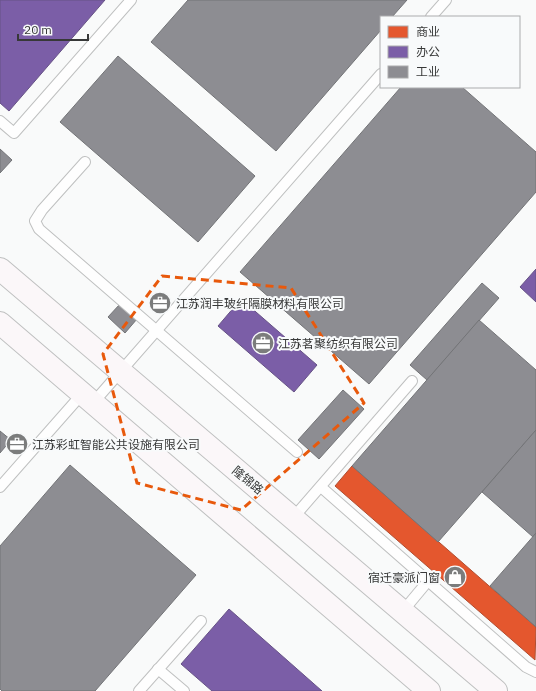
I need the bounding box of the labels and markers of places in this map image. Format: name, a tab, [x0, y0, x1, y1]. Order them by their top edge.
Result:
office icon: 江苏润丰玻纤隔膜材料有限公司	[147, 290, 173, 316]
place label: 江苏润丰玻纤隔膜材料有限公司	[176, 296, 344, 311]
office icon: 江苏茗聚纺织有限公司	[250, 330, 276, 356]
place label: 江苏茗聚纺织有限公司	[278, 336, 398, 351]
office icon: 江苏彩虹智能公共设施有限公司	[4, 431, 30, 457]
place label: 江苏彩虹智能公共设施有限公司	[32, 437, 200, 452]
shop icon: 宿迁豪派门窗	[442, 564, 468, 590]
place label: 宿迁豪派门窗	[368, 570, 440, 585]

